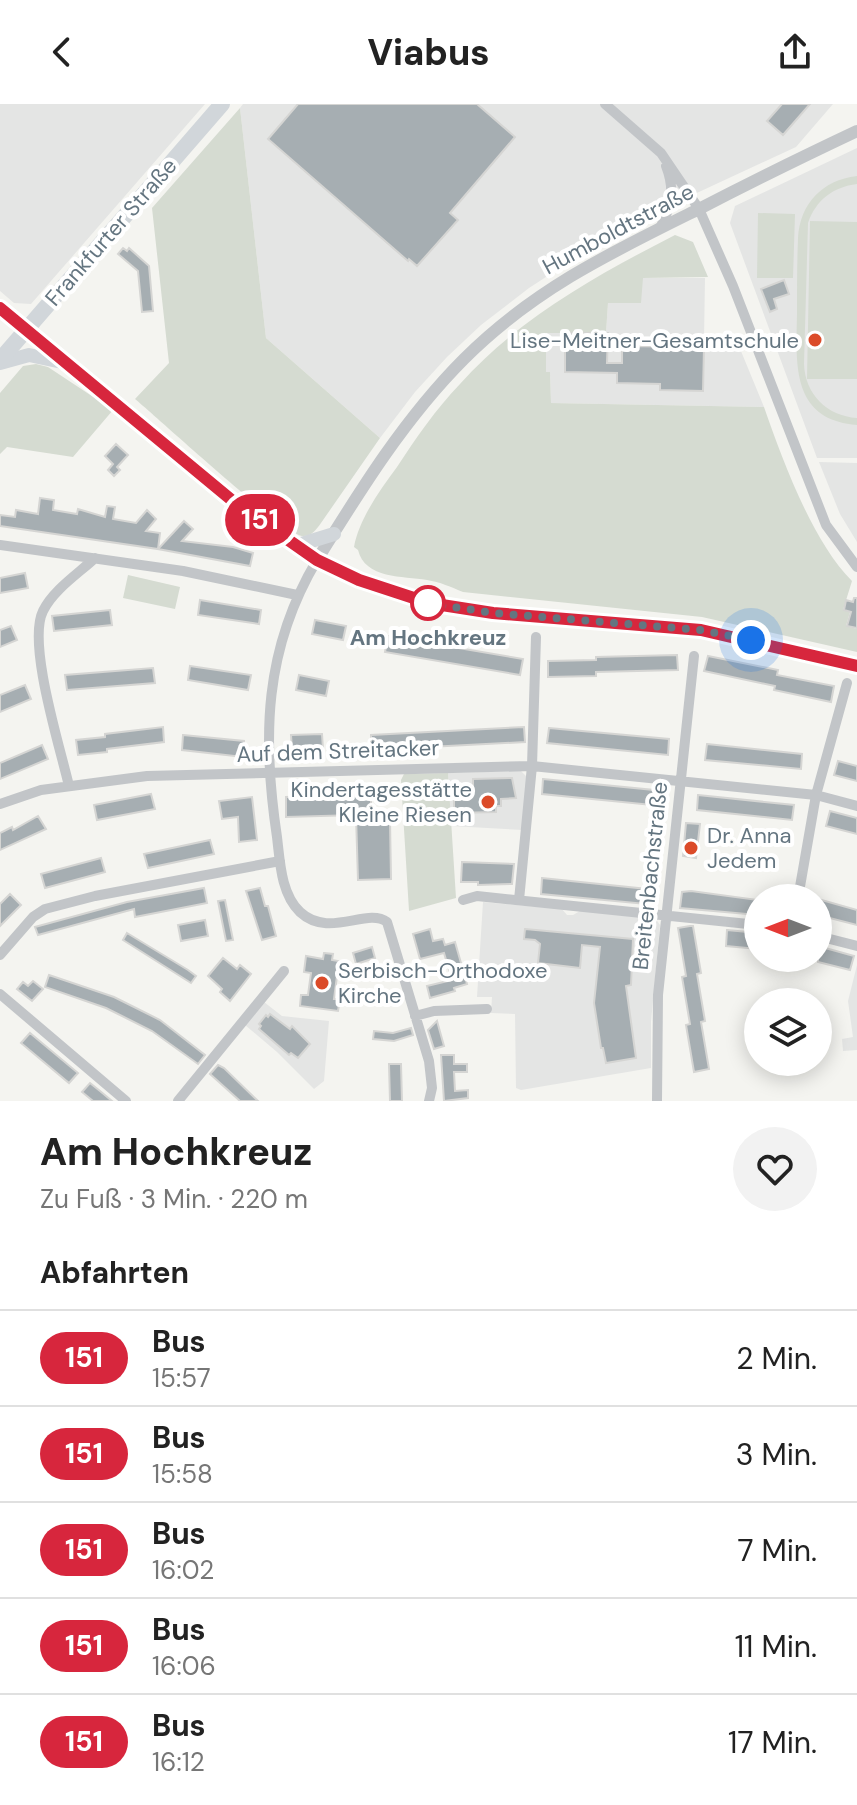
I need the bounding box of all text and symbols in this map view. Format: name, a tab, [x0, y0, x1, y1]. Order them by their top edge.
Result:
text: Viabus	[367, 29, 490, 76]
icon: back	[40, 30, 84, 74]
icon: share	[773, 30, 817, 74]
street label: Frankfurter Straße	[39, 152, 183, 312]
street label: Humboldtstraße	[537, 177, 699, 281]
place label: Lise-Meitner-Gesamtschule	[510, 326, 799, 355]
marker: Lise-Meitner-Gesamtschule	[806, 331, 824, 349]
line badge: 151	[214, 494, 306, 546]
text: 151	[241, 501, 279, 538]
marker: Am Hochkreuz	[411, 586, 445, 620]
your location	[731, 620, 771, 660]
place label: Am Hochkreuz	[350, 623, 506, 652]
street label: Auf dem Streitacker	[236, 733, 440, 769]
place label: Kindertagesstätte Kleine Riesen	[291, 775, 472, 829]
street label: Breitenbachstraße	[626, 780, 674, 972]
marker: Kindertagesstätte Kleine Riesen	[479, 793, 497, 811]
place label: Dr. Anna Jedem	[707, 821, 791, 875]
marker: Dr. Anna Jedem	[682, 839, 700, 857]
north arrow	[744, 884, 832, 972]
map controls	[744, 884, 832, 1076]
place label: Serbisch-Orthodoxe Kirche	[338, 956, 547, 1010]
marker: Serbisch-Orthodoxe Kirche	[313, 974, 331, 992]
button: layers	[744, 988, 832, 1076]
text: Am Hochkreuz	[40, 1127, 312, 1177]
button: heart	[733, 1127, 817, 1211]
text: Zu Fuß · 3 Min. · 220 m	[40, 1182, 308, 1216]
text: Abfahrten	[40, 1253, 189, 1292]
text: Bus	[152, 1322, 206, 1361]
text: 151	[65, 1339, 103, 1376]
text: 2 Min.	[736, 1339, 817, 1378]
text: 15:57	[152, 1361, 211, 1395]
text: Bus	[152, 1418, 206, 1457]
text: 151	[65, 1435, 103, 1472]
text: 3 Min.	[736, 1435, 817, 1474]
text: 15:58	[152, 1457, 213, 1491]
text: Bus	[152, 1514, 206, 1553]
text: 151	[65, 1531, 103, 1568]
text: 7 Min.	[737, 1531, 817, 1570]
text: 16:02	[152, 1553, 214, 1587]
text: Bus	[152, 1610, 206, 1649]
text: 151	[65, 1627, 103, 1664]
text: 11 Min.	[735, 1627, 817, 1666]
text: 16:06	[152, 1649, 216, 1683]
text: Bus	[152, 1706, 206, 1745]
text: 151	[65, 1723, 103, 1760]
text: 17 Min.	[728, 1723, 817, 1762]
text: 16:12	[152, 1745, 205, 1779]

